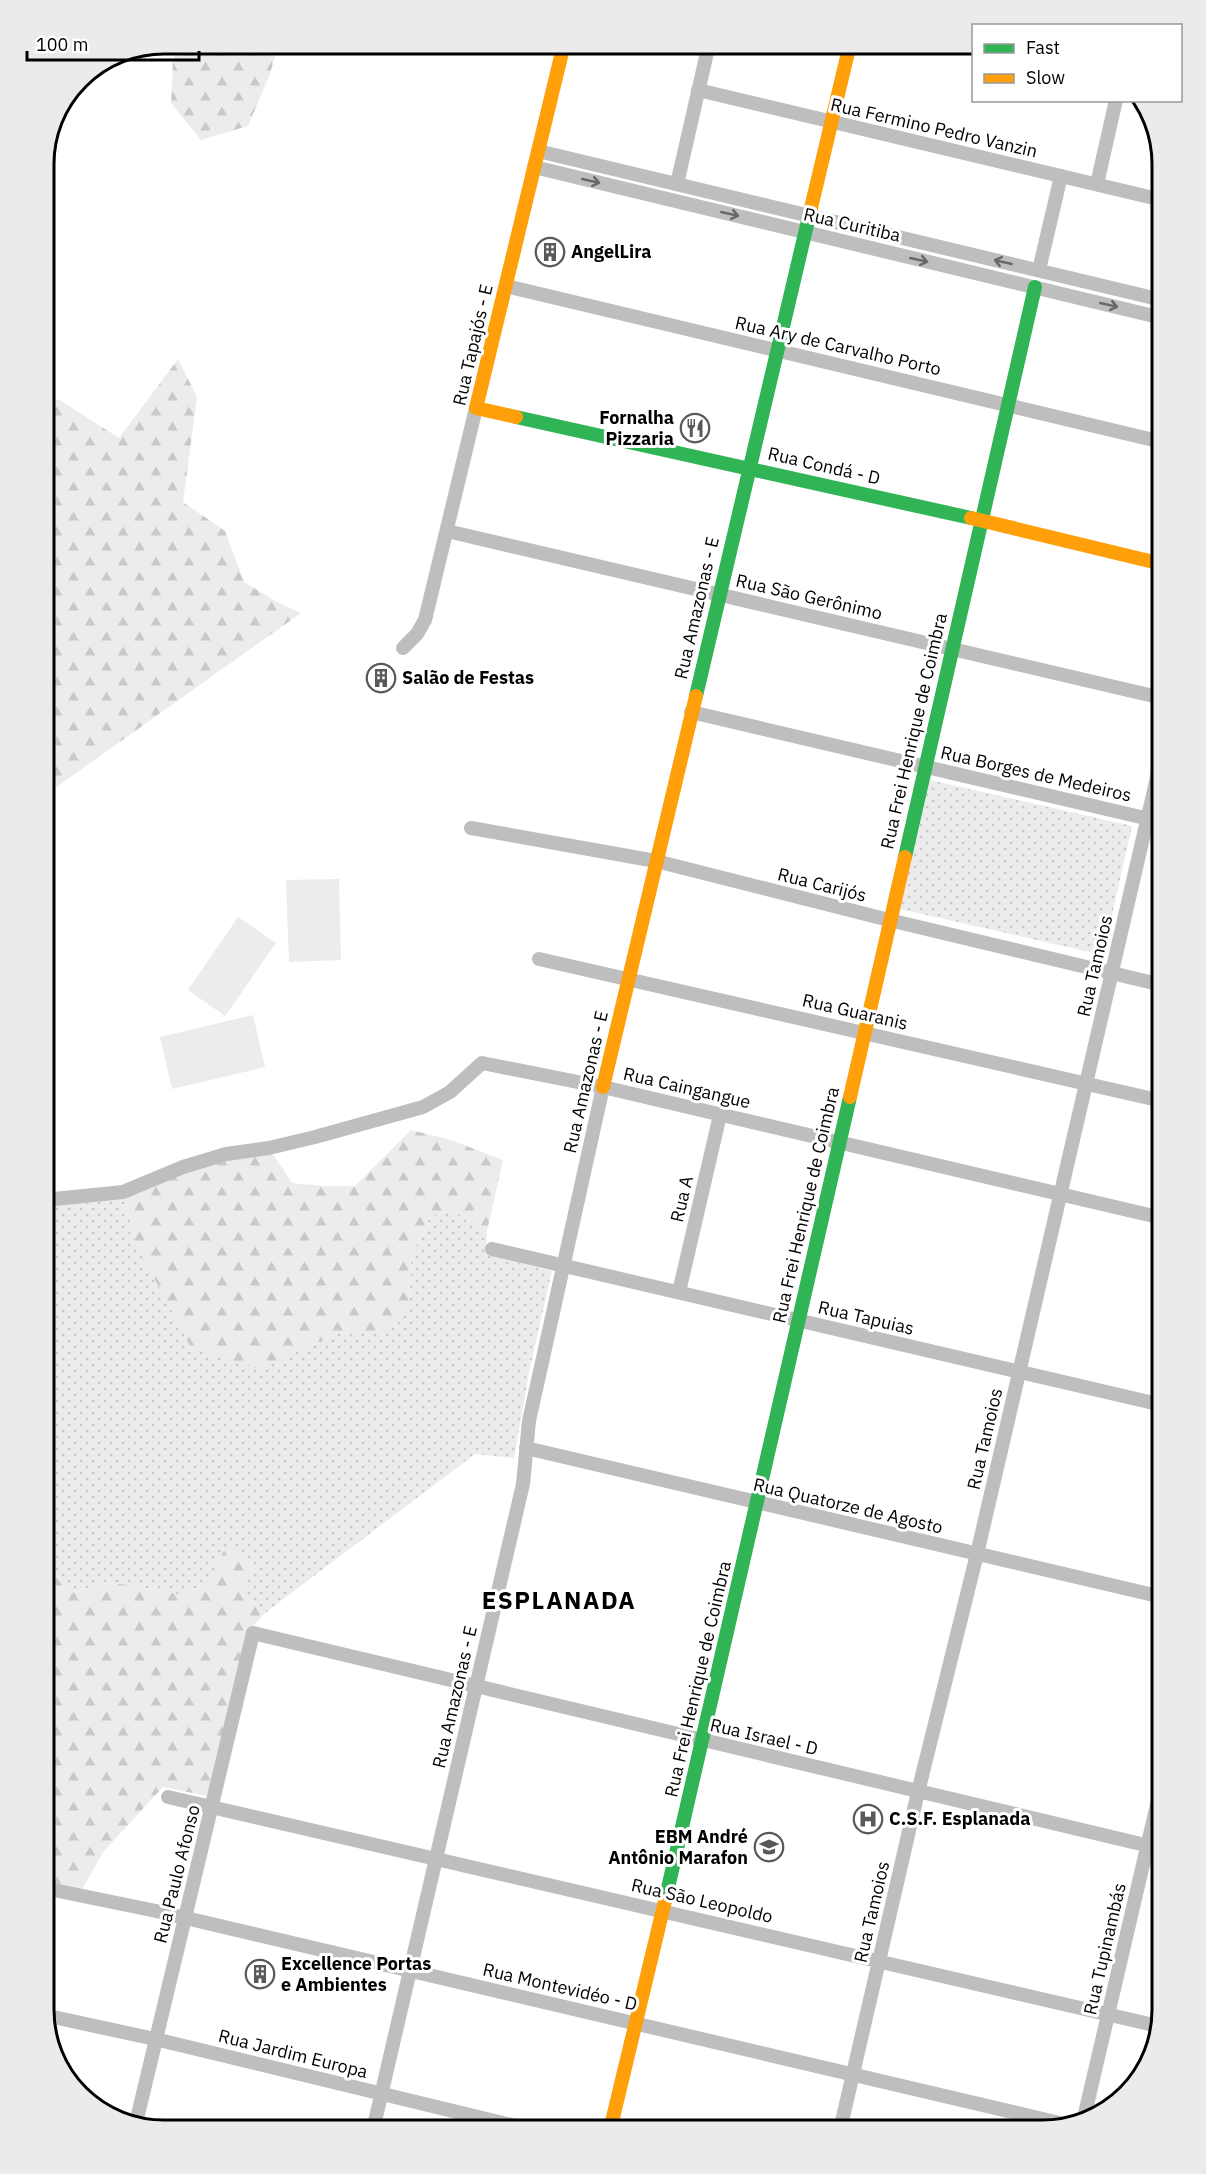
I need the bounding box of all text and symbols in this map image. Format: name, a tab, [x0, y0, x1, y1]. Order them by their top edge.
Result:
scale bar	[27, 24, 200, 62]
legend	[972, 24, 1182, 102]
text: 100 m	[36, 33, 88, 56]
text: Fast	[1026, 36, 1060, 59]
text: Slow	[1026, 66, 1065, 89]
street label: Rua Fermino Pedro Vanzin	[828, 93, 1040, 163]
one-way arrow	[581, 176, 600, 188]
street label: Rua Curitiba	[801, 202, 903, 247]
one-way arrow	[720, 209, 739, 221]
building icon: AngelLira	[534, 236, 566, 268]
place label: AngelLira	[571, 240, 651, 263]
one-way arrow	[909, 254, 928, 266]
one-way arrow	[994, 255, 1013, 267]
street label: Rua Tapajós - E	[447, 282, 498, 408]
one-way arrow	[1099, 299, 1118, 311]
street label: Rua Ary de Carvalho Porto	[733, 311, 943, 380]
place label: Fornalha Pizzaria	[599, 406, 674, 450]
restaurant icon: Fornalha Pizzaria	[679, 412, 711, 444]
street label: Rua Condá - D	[766, 441, 883, 490]
street label: Rua Amazonas - E	[669, 534, 724, 681]
street label: Rua São Gerônimo	[734, 568, 885, 625]
street label: Rua Frei Henrique de Coimbra	[875, 610, 952, 851]
building icon: Salão de Festas	[365, 662, 397, 694]
place label: Salão de Festas	[402, 666, 534, 689]
street label: Rua Borges de Medeiros	[938, 740, 1134, 807]
street label: Rua Carijós	[775, 862, 869, 907]
street label: Rua Tamoios	[1072, 913, 1117, 1019]
street label: Rua Guaranis	[800, 988, 910, 1035]
street label: Rua Amazonas - E	[558, 1008, 613, 1155]
street label: Rua Caingangue	[621, 1062, 753, 1113]
street label: Rua Frei Henrique de Coimbra	[767, 1084, 844, 1325]
street label: Rua A	[665, 1173, 698, 1224]
street label: Rua Tapuias	[816, 1295, 916, 1340]
street label: Rua Tamoios	[962, 1386, 1007, 1492]
street label: Rua Quatorze de Agosto	[751, 1472, 945, 1539]
street label: Rua Frei Henrique de Coimbra	[659, 1558, 736, 1799]
district label: ESPLANADA	[482, 1584, 636, 1616]
street label: Rua Amazonas - E	[427, 1623, 482, 1770]
street label: Rua Israel - D	[708, 1713, 820, 1760]
street label: Rua Paulo Afonso	[148, 1802, 205, 1945]
hospital icon: C.S.F. Esplanada	[852, 1803, 884, 1835]
place label: C.S.F. Esplanada	[889, 1807, 1030, 1830]
place label: EBM André Antônio Marafon	[608, 1825, 748, 1869]
school or university icon: EBM André Antônio Marafon	[753, 1831, 785, 1863]
street label: Rua Tamoios	[849, 1859, 894, 1965]
street label: Rua São Leopoldo	[629, 1873, 775, 1928]
street label: Rua Tupinambás	[1078, 1881, 1131, 2017]
place label: Excellence Portas e Ambientes	[281, 1952, 431, 1996]
building icon: Excellence Portas e Ambientes	[244, 1958, 276, 1990]
street label: Rua Montevidéo - D	[481, 1958, 640, 2015]
street label: Rua Jardim Europa	[216, 2024, 371, 2083]

